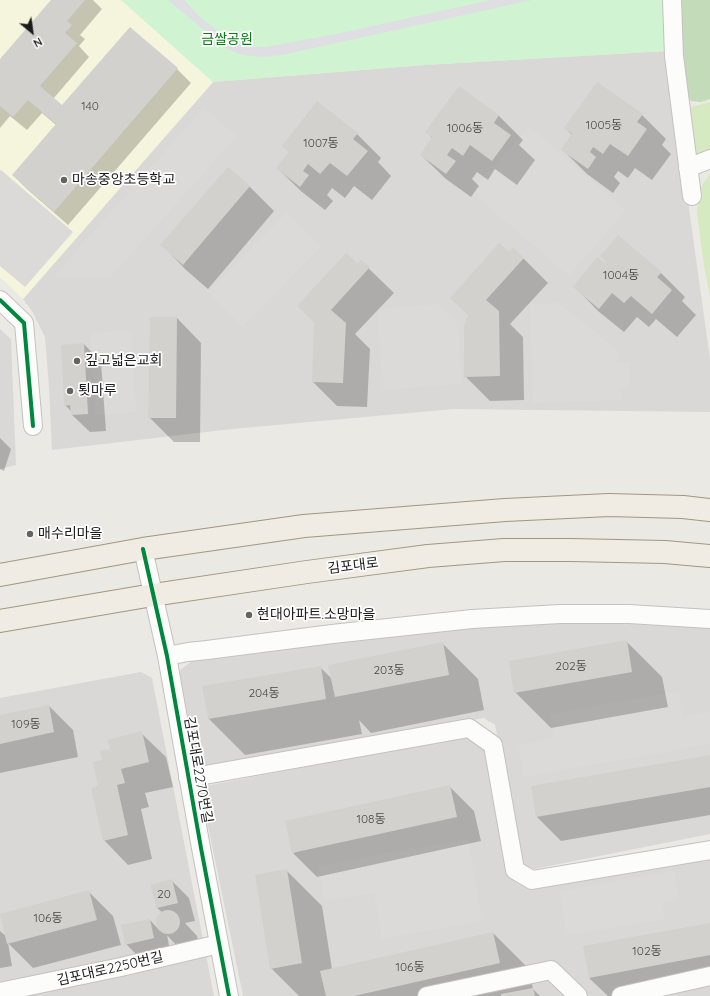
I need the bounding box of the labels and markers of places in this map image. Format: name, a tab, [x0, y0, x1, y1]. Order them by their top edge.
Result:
place label: 마송중앙초등학교	[72, 172, 175, 188]
marker: 마송중앙초등학교	[59, 175, 69, 185]
place label: 깊고넓은교회	[85, 353, 162, 369]
marker: 깊고넓은교회	[72, 356, 82, 366]
place label: 툇마루	[78, 383, 117, 399]
marker: 툇마루	[65, 386, 75, 396]
place label: 매수리마을	[38, 526, 102, 542]
marker: 매수리마을	[25, 529, 35, 539]
place label: 현대아파트.소망마을	[257, 607, 375, 623]
marker: 현대아파트.소망마을	[244, 610, 254, 620]

